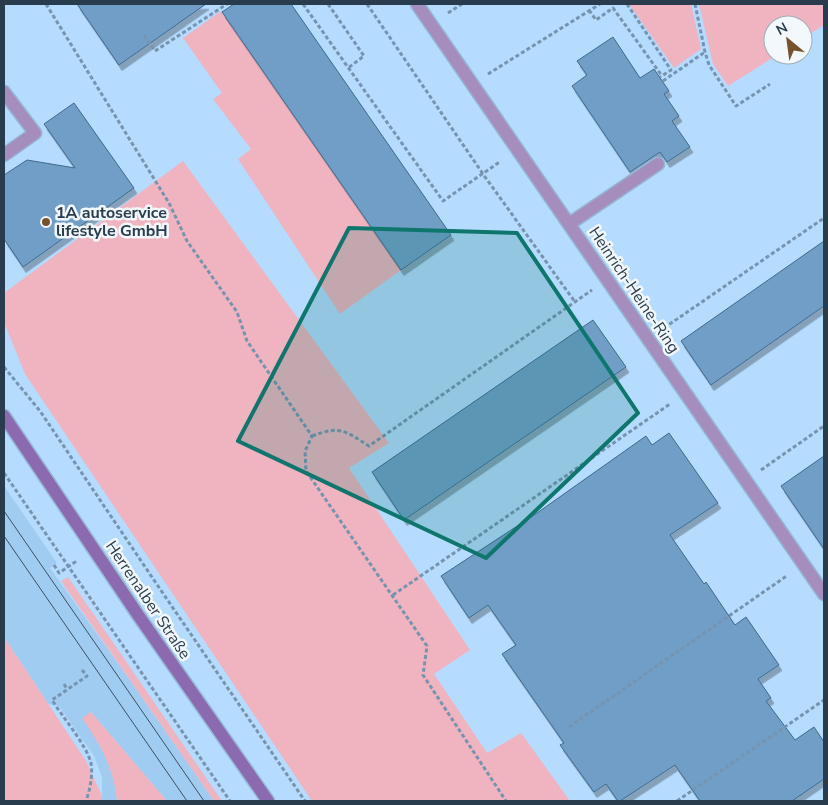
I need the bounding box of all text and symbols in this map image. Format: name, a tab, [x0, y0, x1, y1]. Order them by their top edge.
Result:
north arrow	[763, 15, 813, 65]
text: N	[773, 18, 791, 40]
place label: 1A autoservice lifestyle GmbH	[56, 202, 168, 242]
marker: 1A autoservice lifestyle GmbH	[40, 216, 52, 228]
street label: Heinrich-Heine-Ring	[583, 222, 685, 358]
street label: Herrenalber Straße	[100, 536, 196, 664]

